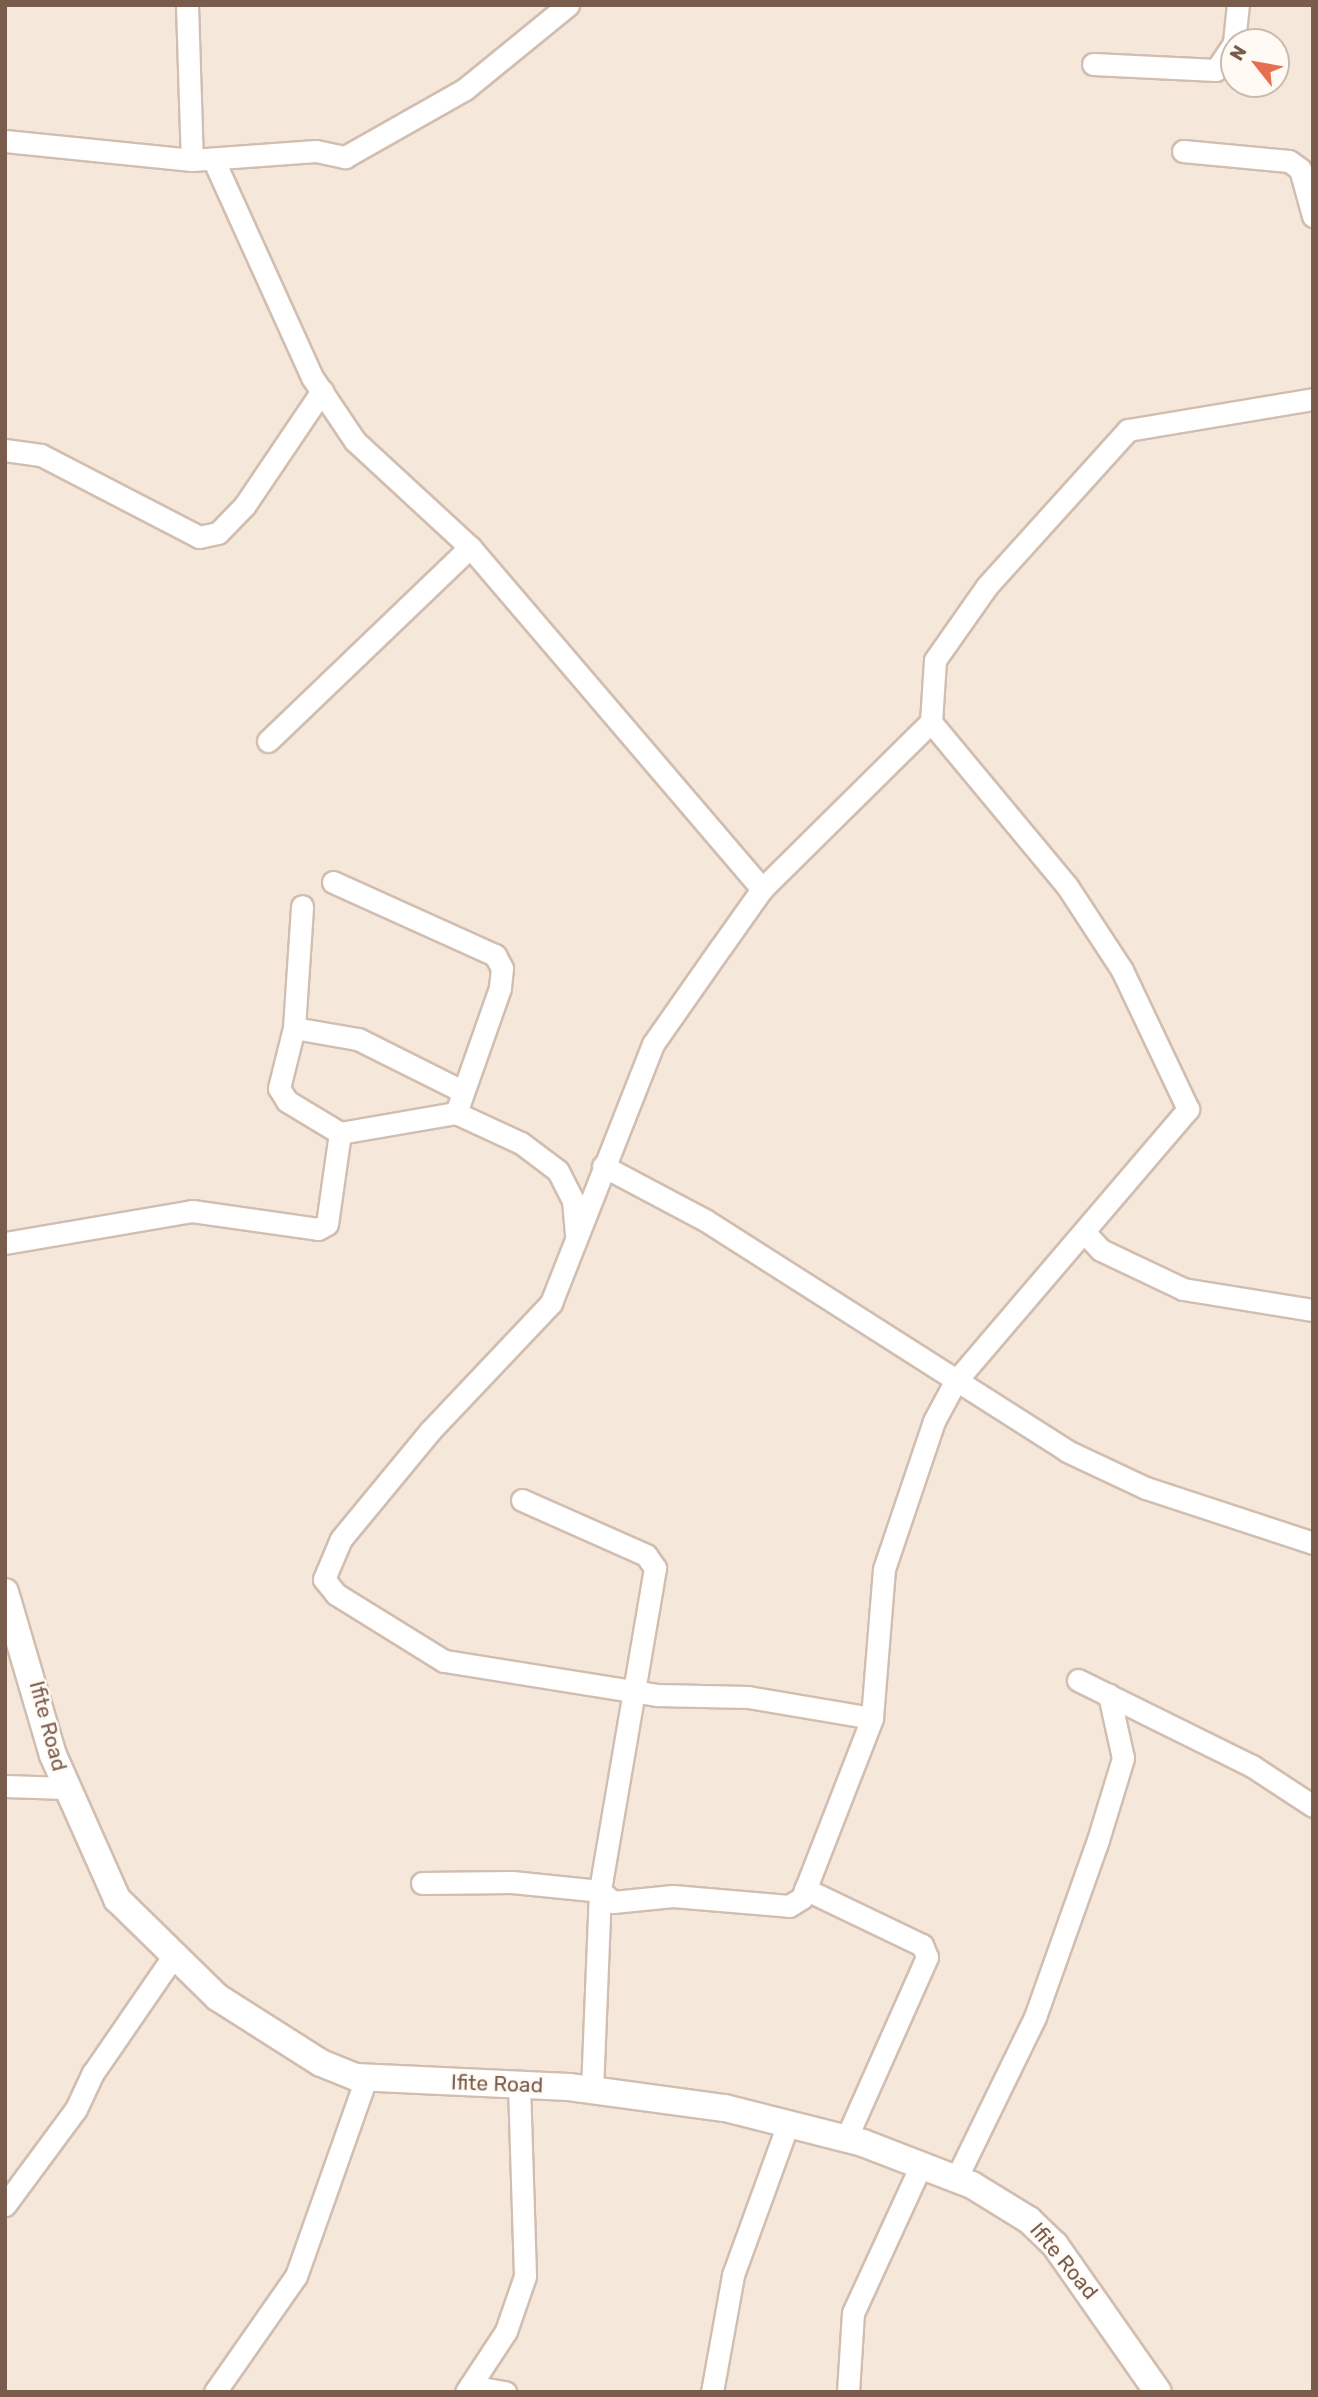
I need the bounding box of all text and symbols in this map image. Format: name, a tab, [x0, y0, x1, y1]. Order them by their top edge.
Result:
north arrow	[1220, 28, 1290, 98]
text: N	[1225, 41, 1252, 65]
street label: Ifite Road	[24, 1678, 72, 1774]
street label: Ifite Road	[451, 2070, 543, 2098]
street label: Ifite Road	[1025, 2218, 1103, 2304]

